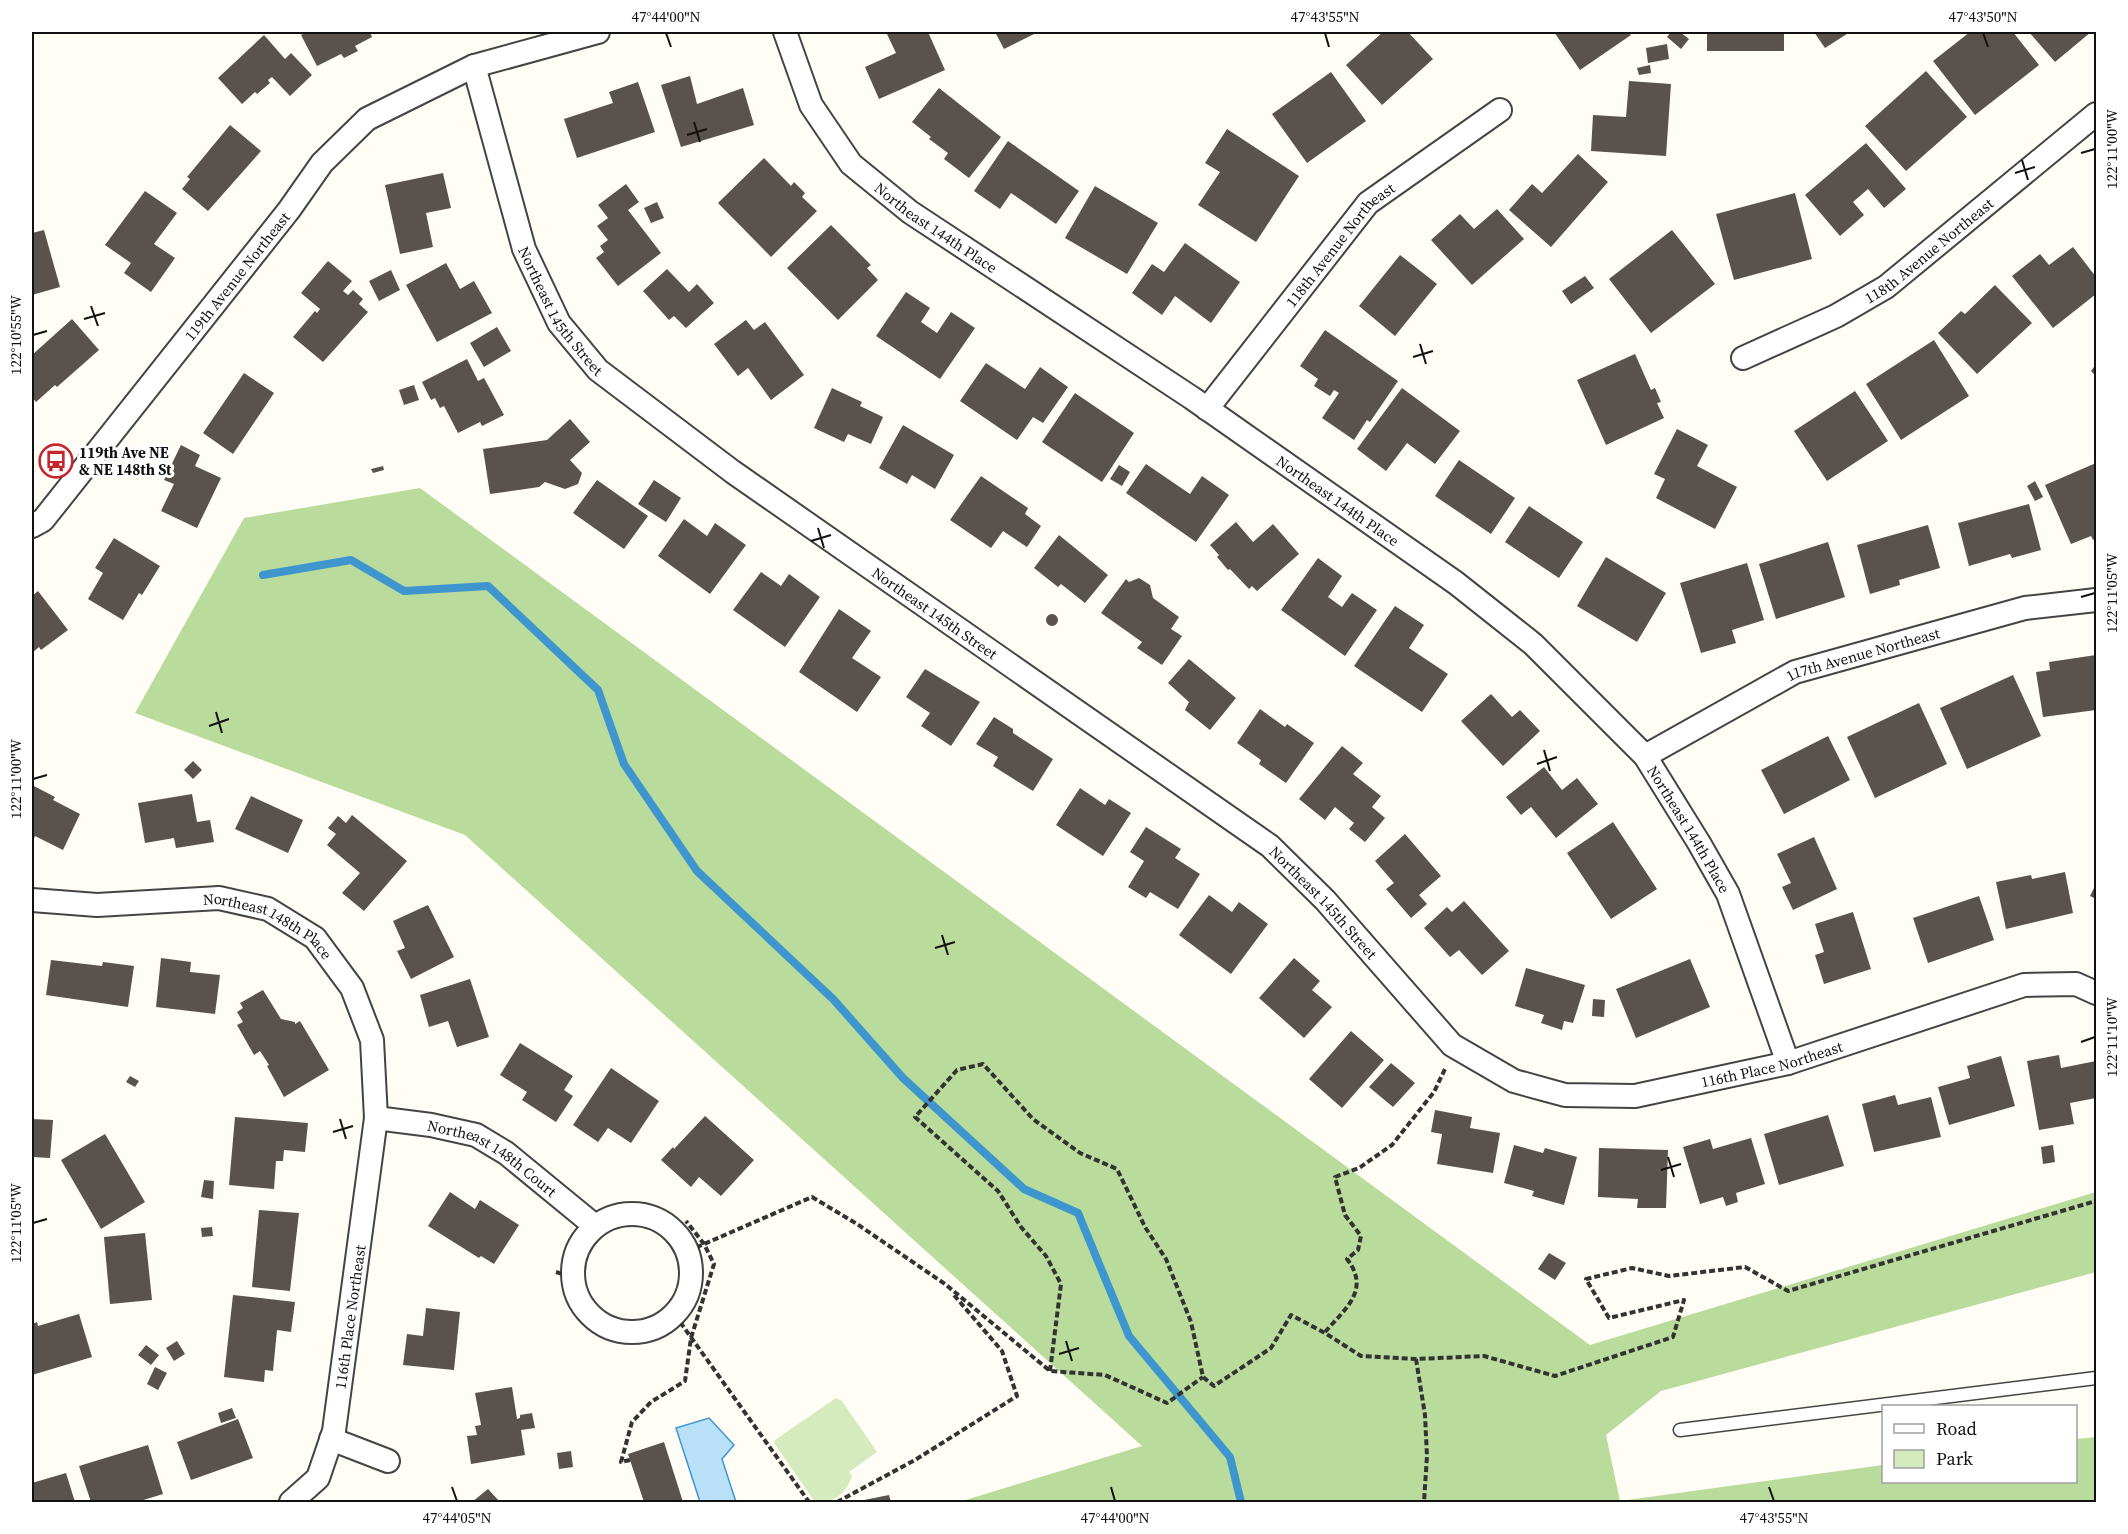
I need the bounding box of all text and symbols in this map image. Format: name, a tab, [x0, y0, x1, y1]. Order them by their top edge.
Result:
text: 47°44'00"N	[631, 6, 701, 27]
text: 47°43'55"N	[1290, 6, 1360, 27]
text: 47°43'50"N	[1948, 6, 2018, 27]
text: 122°11'00"W	[2101, 108, 2122, 189]
street label: Northeast 144th Place	[870, 177, 1002, 278]
street label: 118th Avenue Northeast	[1280, 177, 1399, 311]
street label: 118th Avenue Northeast	[1861, 193, 1997, 308]
street label: 119th Avenue Northeast	[179, 207, 294, 345]
street label: Northeast 145th Street	[514, 243, 607, 381]
text: 122°10'55"W	[5, 294, 26, 375]
place label: 119th Ave NE & NE 148th St	[79, 442, 172, 480]
bus stop icon: 119th Ave NE & NE 148th St	[38, 443, 74, 479]
street label: Northeast 144th Place	[1272, 450, 1404, 551]
text: 122°11'05"W	[2101, 552, 2122, 633]
street label: Northeast 145th Street	[868, 562, 1002, 664]
street label: 117th Avenue Northeast	[1782, 622, 1942, 686]
text: 122°11'00"W	[5, 738, 26, 819]
street label: Northeast 144th Place	[1643, 761, 1736, 897]
street label: Northeast 145th Street	[1265, 841, 1382, 963]
street label: Northeast 148th Place	[202, 887, 338, 964]
text: 122°11'10"W	[2101, 996, 2122, 1077]
street label: 116th Place Northeast	[1699, 1035, 1845, 1092]
street label: Northeast 148th Court	[426, 1114, 562, 1201]
text: 122°11'05"W	[5, 1182, 26, 1263]
street label: 116th Place Northeast	[329, 1243, 371, 1390]
legend	[1882, 1405, 2077, 1483]
text: Road	[1936, 1416, 1977, 1441]
text: Park	[1936, 1446, 1973, 1471]
text: 47°44'05"N	[422, 1507, 492, 1528]
text: 47°44'00"N	[1080, 1507, 1150, 1528]
text: 47°43'55"N	[1739, 1507, 1809, 1528]

